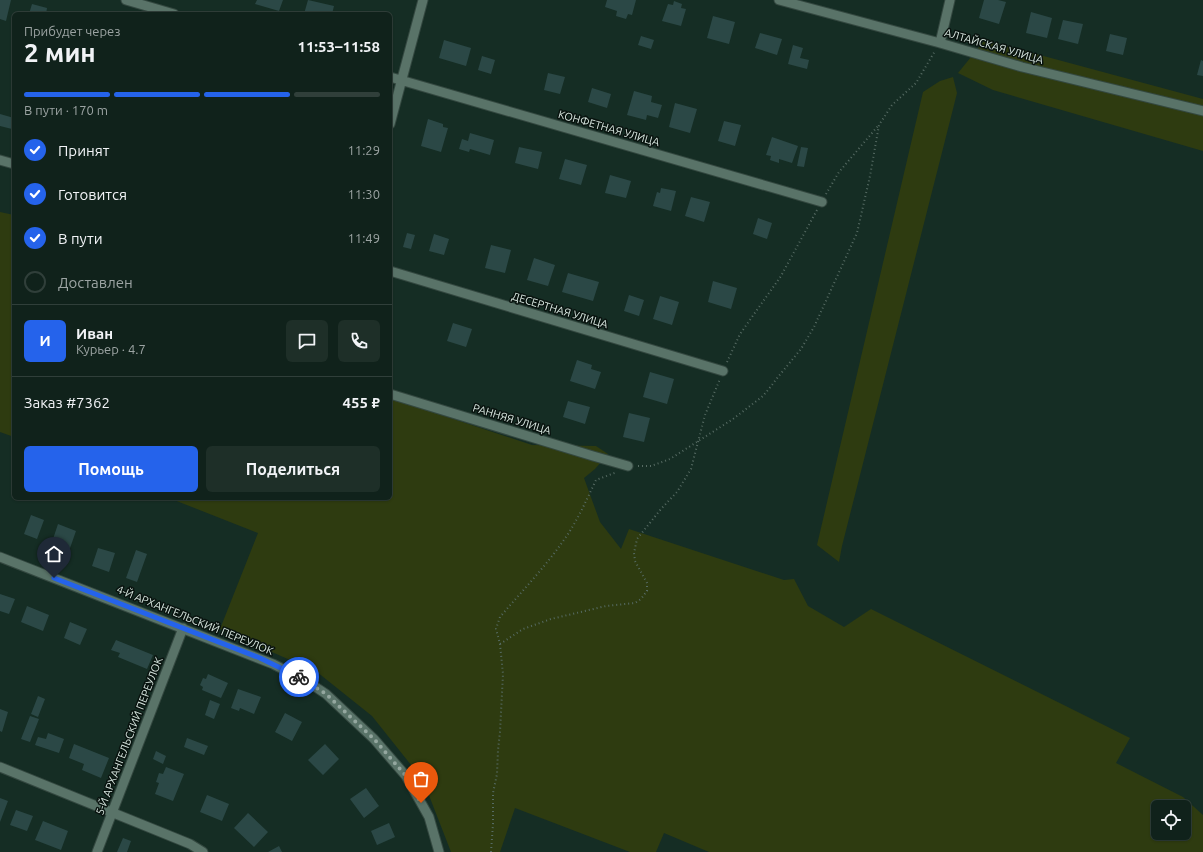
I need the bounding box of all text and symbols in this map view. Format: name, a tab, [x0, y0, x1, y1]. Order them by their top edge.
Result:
text: Прибудет через	[24, 24, 121, 38]
street label: АЛТАЙСКАЯ УЛИЦА	[943, 26, 1046, 66]
text: 2 мин	[24, 38, 96, 67]
text: 11:53–11:58	[297, 38, 380, 55]
text: В пути · 170 m	[24, 103, 108, 117]
street label: КОНФЕТНАЯ УЛИЦА	[557, 108, 662, 148]
icon: check	[24, 139, 46, 161]
text: Принят	[58, 142, 110, 159]
text: 11:29	[347, 143, 380, 157]
icon: check	[24, 183, 46, 205]
text: Готовится	[58, 186, 127, 203]
text: 11:30	[347, 187, 380, 201]
icon: check	[24, 227, 46, 249]
text: В пути	[58, 230, 103, 247]
text: 11:49	[347, 231, 380, 245]
text: Доставлен	[58, 274, 133, 291]
street label: ДЕСЕРТНАЯ УЛИЦА	[510, 290, 610, 331]
button: chat	[286, 320, 328, 362]
button: phone	[338, 320, 380, 362]
text: Иван	[76, 325, 113, 342]
text: И	[39, 332, 51, 349]
text: Курьер · 4.7	[76, 342, 146, 356]
text: Заказ #7362	[24, 394, 110, 411]
text: 455 ₽	[343, 394, 380, 411]
street label: РАННЯЯ УЛИЦА	[471, 401, 553, 437]
button: Помощь	[24, 446, 198, 492]
button: Поделиться	[206, 446, 380, 492]
pin	[37, 537, 71, 578]
icon: home	[43, 543, 65, 565]
street label: 4-Й АРХАНГЕЛЬСКИЙ ПЕРЕУЛОК	[115, 583, 275, 657]
street label: 5-Й АРХАНГЕЛЬСКИЙ ПЕРЕУЛОК	[93, 655, 165, 817]
courier	[279, 657, 319, 697]
icon: bike	[288, 666, 310, 688]
pin	[404, 762, 438, 803]
icon: bag	[410, 768, 432, 790]
map controls	[1151, 800, 1191, 840]
button: locate	[1151, 800, 1191, 840]

